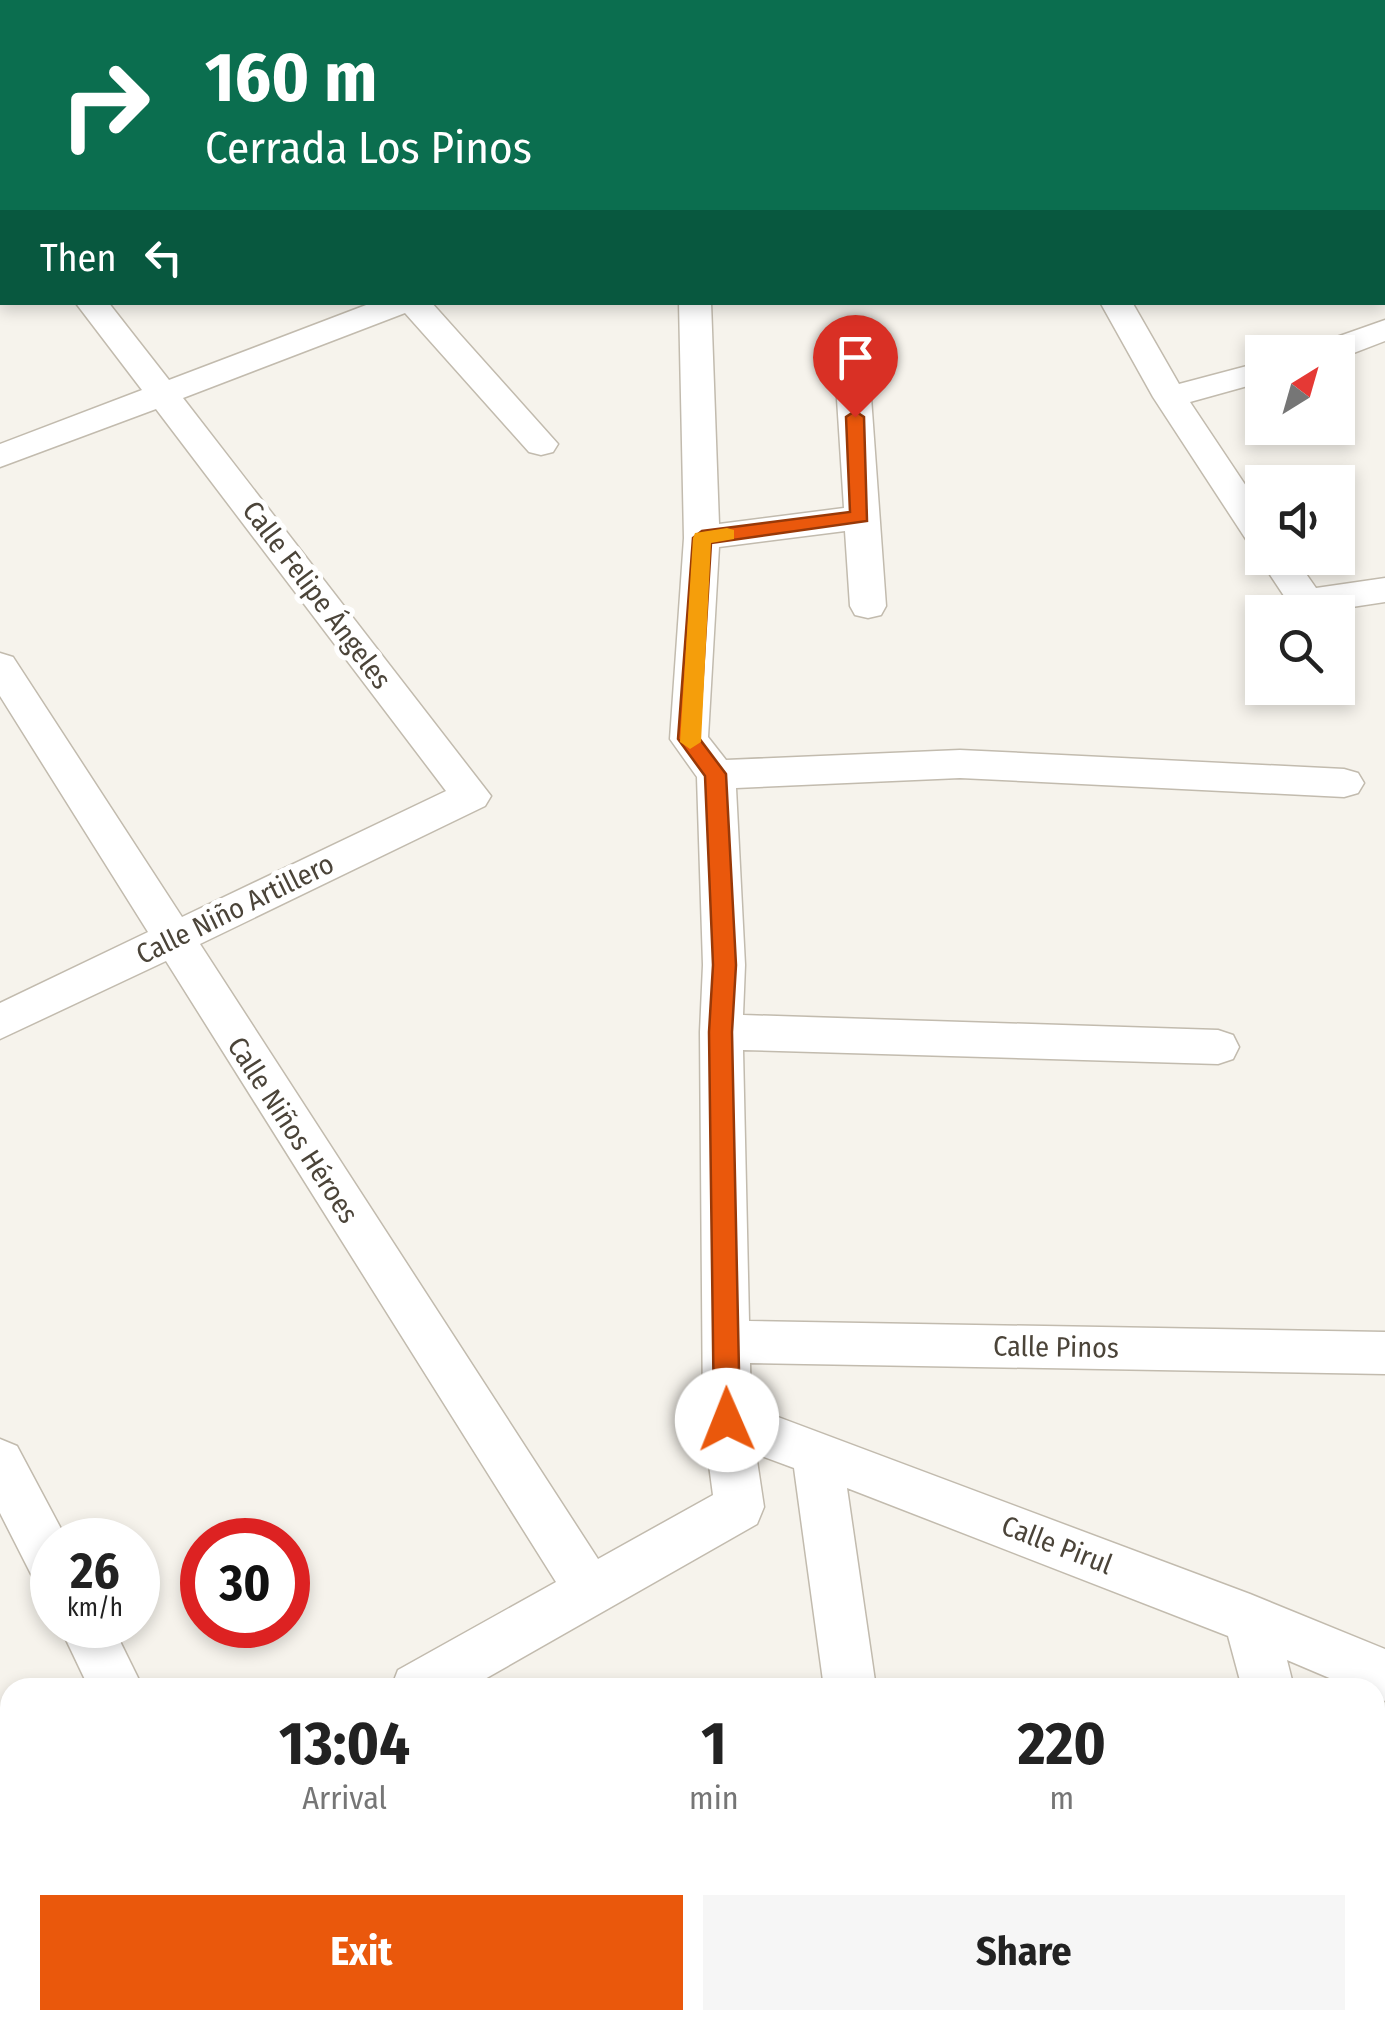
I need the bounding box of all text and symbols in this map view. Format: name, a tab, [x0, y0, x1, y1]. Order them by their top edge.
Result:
text: 160 m	[205, 36, 377, 120]
icon: right	[40, 40, 170, 170]
text: Cerrada Los Pinos	[205, 121, 532, 175]
icon: left	[136, 230, 191, 285]
text: Then	[40, 235, 116, 281]
pin	[813, 315, 898, 418]
icon: arrive	[828, 330, 883, 385]
north arrow	[1245, 335, 1355, 445]
map controls	[1245, 335, 1355, 705]
button: sound	[1245, 465, 1355, 575]
street label: Calle Felipe Ángeles	[236, 495, 398, 695]
button: search	[1245, 595, 1355, 705]
street label: Calle Niño Artillero	[131, 847, 339, 971]
street label: Calle Niños Héroes	[221, 1031, 365, 1229]
street label: Calle Pinos	[993, 1329, 1119, 1365]
position arrow	[675, 1368, 779, 1472]
street label: Calle Pirul	[997, 1509, 1117, 1581]
speed limit sign: 30	[180, 1518, 310, 1648]
text: 26	[70, 1541, 120, 1601]
text: km/h	[67, 1593, 123, 1623]
text: 13:04	[279, 1708, 410, 1780]
text: 1	[701, 1708, 727, 1780]
text: 220	[1018, 1708, 1106, 1780]
text: Arrival	[302, 1779, 387, 1817]
text: min	[689, 1779, 739, 1817]
text: m	[1050, 1779, 1074, 1817]
button: Exit	[40, 1895, 683, 2010]
button: Share	[703, 1895, 1345, 2010]

